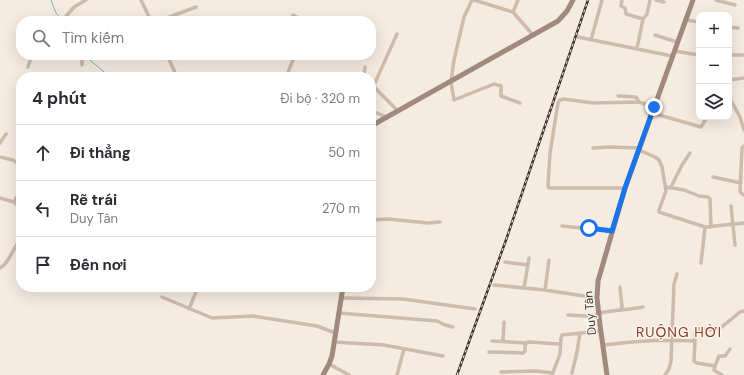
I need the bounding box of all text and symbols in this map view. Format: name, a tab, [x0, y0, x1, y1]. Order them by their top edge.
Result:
map controls	[696, 12, 732, 120]
button: +	[696, 12, 732, 48]
search box	[16, 16, 376, 60]
icon: search	[30, 27, 52, 49]
text: Tìm kiếm	[62, 28, 124, 48]
button: −	[696, 48, 732, 84]
button: layers	[696, 84, 732, 120]
text: 4 phút	[32, 87, 87, 109]
text: Đi bộ · 320 m	[280, 90, 360, 107]
route end	[645, 98, 663, 116]
icon: ahead	[32, 142, 54, 164]
text: Đi thẳng	[70, 143, 131, 163]
text: 50 m	[328, 144, 360, 161]
text: Rẽ trái	[70, 190, 117, 210]
icon: left	[32, 198, 54, 220]
text: 270 m	[322, 200, 360, 217]
text: Duy Tân	[70, 210, 118, 227]
route start	[580, 219, 598, 237]
icon: arrive	[32, 254, 54, 276]
text: Đến nơi	[70, 255, 127, 275]
street label: Duy Tân	[580, 290, 600, 336]
district label: RUỘNG HỜI	[636, 323, 722, 341]

